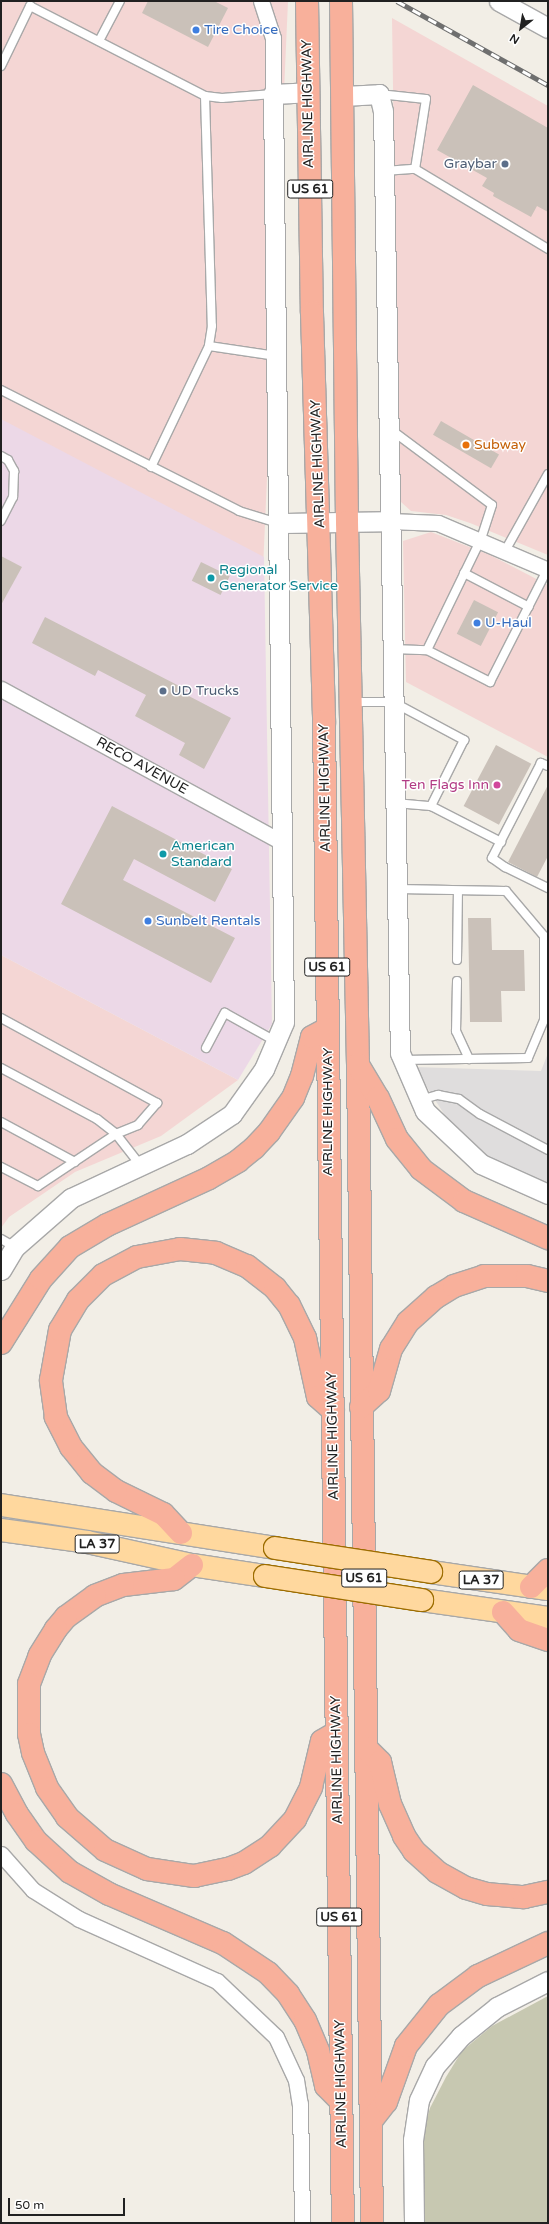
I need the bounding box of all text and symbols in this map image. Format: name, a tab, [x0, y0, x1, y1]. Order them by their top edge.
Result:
north arrow	[501, 8, 541, 48]
place label: Tire Choice	[204, 22, 278, 38]
marker: Tire Choice	[191, 25, 201, 35]
text: N	[507, 31, 522, 47]
street label: AIRLINE HIGHWAY	[298, 40, 318, 168]
place label: Graybar	[444, 156, 497, 172]
marker: Graybar	[500, 159, 510, 169]
road number: US 61	[287, 178, 333, 200]
street label: AIRLINE HIGHWAY	[307, 399, 329, 529]
place label: Subway	[474, 437, 526, 453]
marker: Subway	[461, 440, 471, 450]
place label: Regional Generator Service	[219, 562, 338, 594]
marker: Regional Generator Service	[206, 573, 216, 583]
place label: U-Haul	[485, 615, 532, 631]
marker: U-Haul	[472, 618, 482, 628]
place label: UD Trucks	[171, 683, 239, 699]
marker: UD Trucks	[158, 686, 168, 696]
street label: AIRLINE HIGHWAY	[315, 724, 335, 852]
street label: RECO AVENUE	[93, 734, 191, 798]
place label: Ten Flags Inn	[401, 777, 489, 793]
marker: Ten Flags Inn	[492, 780, 502, 790]
place label: American Standard	[171, 838, 235, 870]
marker: American Standard	[158, 849, 168, 859]
place label: Sunbelt Rentals	[156, 913, 260, 929]
marker: Sunbelt Rentals	[143, 916, 153, 926]
road number: US 61	[304, 956, 350, 978]
street label: AIRLINE HIGHWAY	[320, 1048, 336, 1176]
street label: AIRLINE HIGHWAY	[323, 1372, 343, 1500]
road number: LA 37	[74, 1533, 120, 1555]
road number: US 61	[341, 1567, 387, 1589]
road number: LA 37	[458, 1569, 504, 1591]
street label: AIRLINE HIGHWAY	[327, 1696, 347, 1824]
road number: US 61	[316, 1906, 362, 1928]
street label: AIRLINE HIGHWAY	[331, 2020, 351, 2148]
scale bar	[10, 2190, 127, 2216]
text: 50 m	[15, 2198, 44, 2212]

